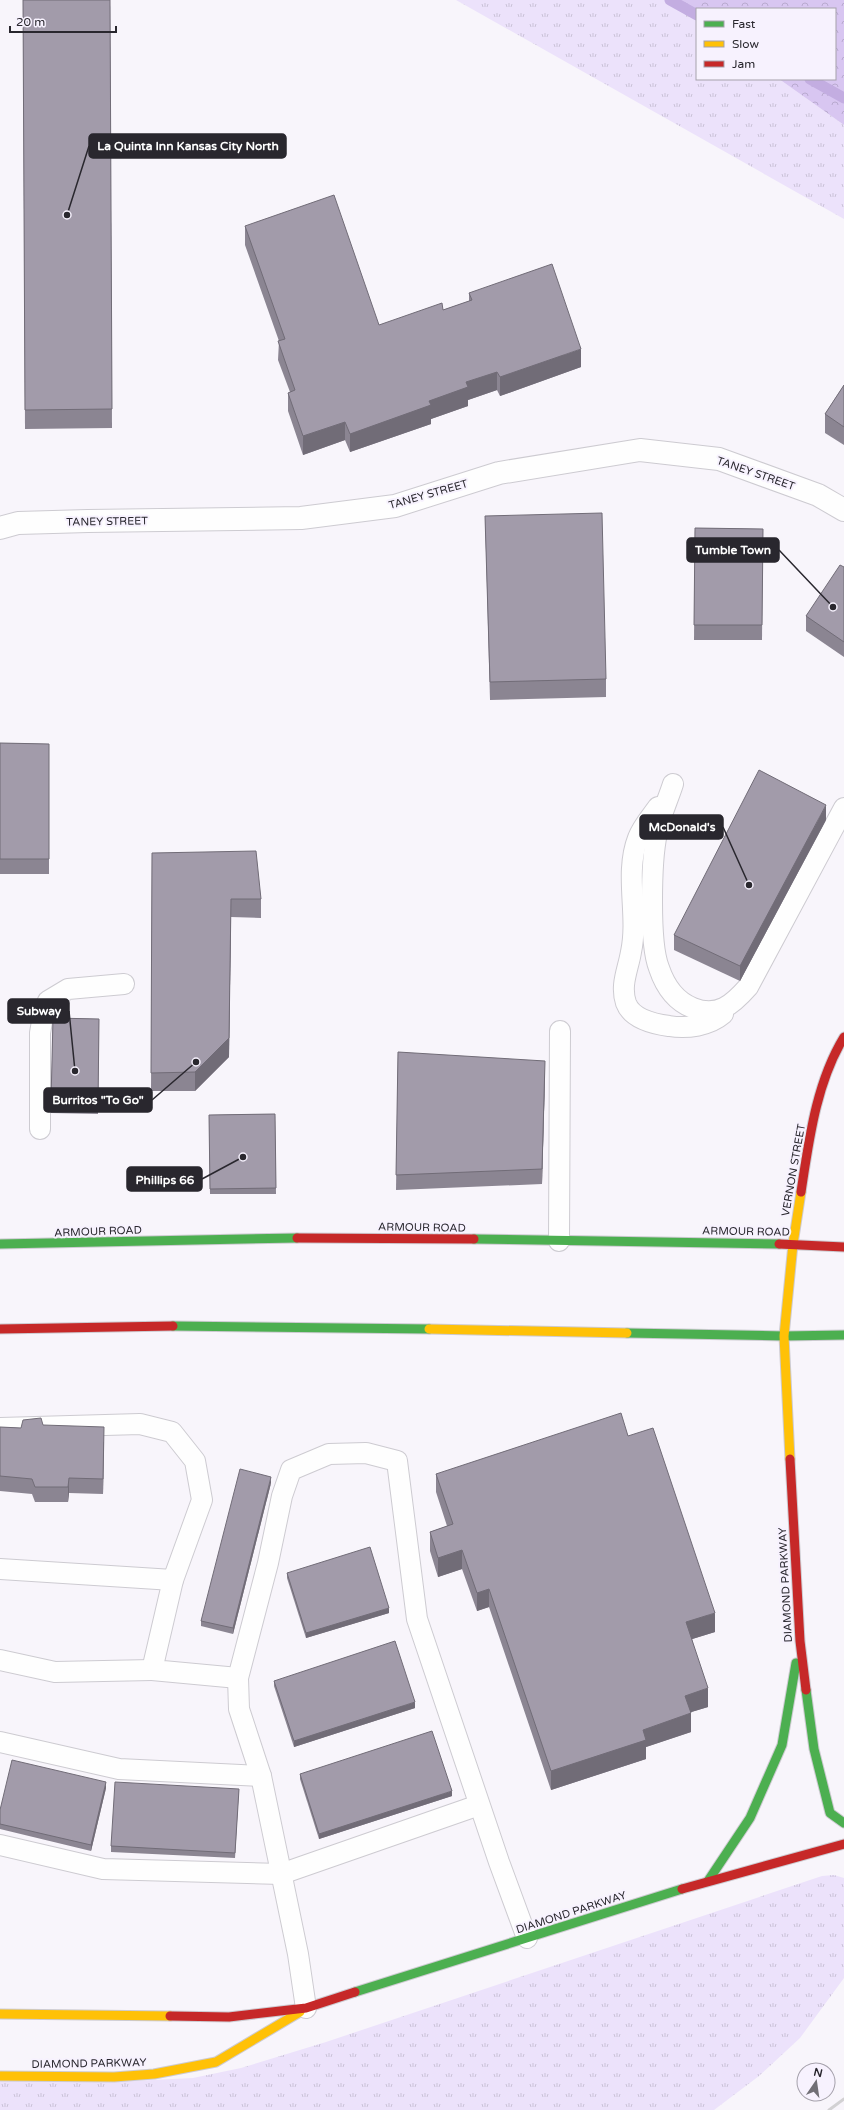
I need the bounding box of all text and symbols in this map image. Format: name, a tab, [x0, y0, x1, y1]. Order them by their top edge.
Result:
scale bar	[10, 8, 116, 34]
legend	[696, 8, 836, 80]
text: 20 m	[16, 15, 45, 29]
text: Fast	[732, 17, 756, 31]
text: Slow	[732, 37, 759, 51]
text: Jam	[732, 57, 755, 71]
callout: La Quinta Inn Kansas City North	[89, 134, 286, 158]
text: La Quinta Inn Kansas City North	[97, 139, 279, 154]
street label: TANEY STREET	[715, 454, 797, 493]
street label: TANEY STREET	[387, 477, 469, 512]
street label: TANEY STREET	[66, 514, 148, 529]
callout: Tumble Town	[687, 538, 779, 562]
text: Tumble Town	[694, 543, 771, 557]
callout: McDonald's	[640, 815, 723, 839]
text: McDonald's	[649, 820, 716, 834]
callout: Subway	[8, 999, 69, 1023]
text: Subway	[17, 1004, 62, 1019]
callout: Burritos "To Go"	[44, 1088, 152, 1112]
text: Burritos "To Go"	[52, 1093, 144, 1107]
street label: VERNON STREET	[779, 1123, 808, 1217]
callout: Phillips 66	[127, 1167, 202, 1191]
text: Phillips 66	[136, 1173, 195, 1188]
street label: ARMOUR ROAD	[378, 1220, 466, 1235]
street label: ARMOUR ROAD	[54, 1223, 142, 1240]
street label: ARMOUR ROAD	[702, 1224, 790, 1239]
street label: DIAMOND PARKWAY	[776, 1527, 795, 1643]
street label: DIAMOND PARKWAY	[514, 1889, 628, 1936]
street label: DIAMOND PARKWAY	[31, 2056, 147, 2071]
north arrow	[796, 2062, 836, 2102]
text: N	[812, 2065, 824, 2080]

